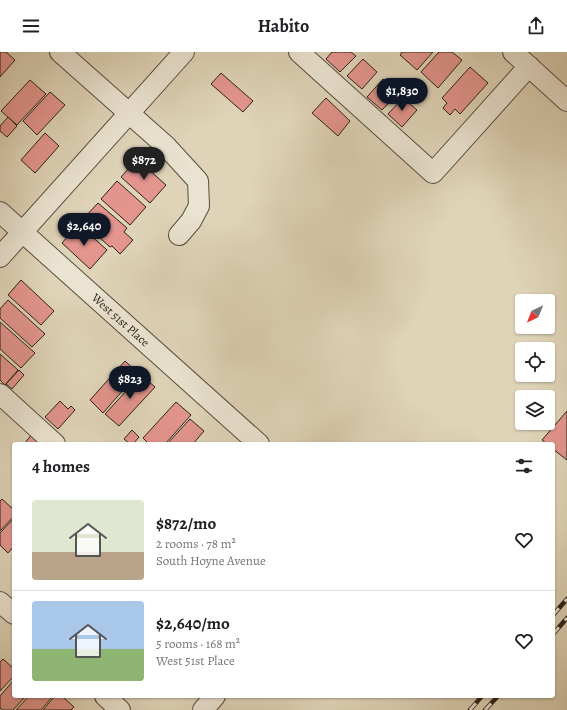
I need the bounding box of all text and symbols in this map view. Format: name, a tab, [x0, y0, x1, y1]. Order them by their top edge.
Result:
text: Habito	[258, 14, 309, 38]
icon: menu	[20, 15, 42, 37]
icon: share	[525, 15, 547, 37]
pin: $1,830	[369, 78, 435, 112]
text: $1,830	[386, 82, 418, 99]
pin: $872	[120, 147, 168, 181]
text: $872	[132, 151, 156, 168]
pin: $2,640	[51, 213, 117, 247]
text: $2,640	[67, 217, 101, 234]
street label: West 51st Place	[87, 289, 153, 350]
north arrow	[515, 294, 555, 334]
map controls	[515, 294, 555, 430]
button: locate	[515, 342, 555, 382]
pin: $823	[106, 366, 154, 400]
text: $823	[118, 370, 142, 387]
button: layers	[515, 390, 555, 430]
text: 4 homes	[32, 455, 90, 478]
icon: filters	[513, 455, 535, 477]
text: $872/mo	[156, 512, 216, 535]
icon: home	[64, 516, 112, 564]
icon: heart	[513, 529, 535, 551]
text: 2 rooms · 78 m²	[156, 535, 236, 552]
text: South Hoyne Avenue	[156, 552, 266, 569]
text: $2,640/mo	[156, 612, 230, 635]
icon: home	[64, 617, 112, 665]
icon: heart	[513, 630, 535, 652]
text: 5 rooms · 168 m²	[156, 635, 240, 652]
text: West 51st Place	[156, 652, 235, 669]

